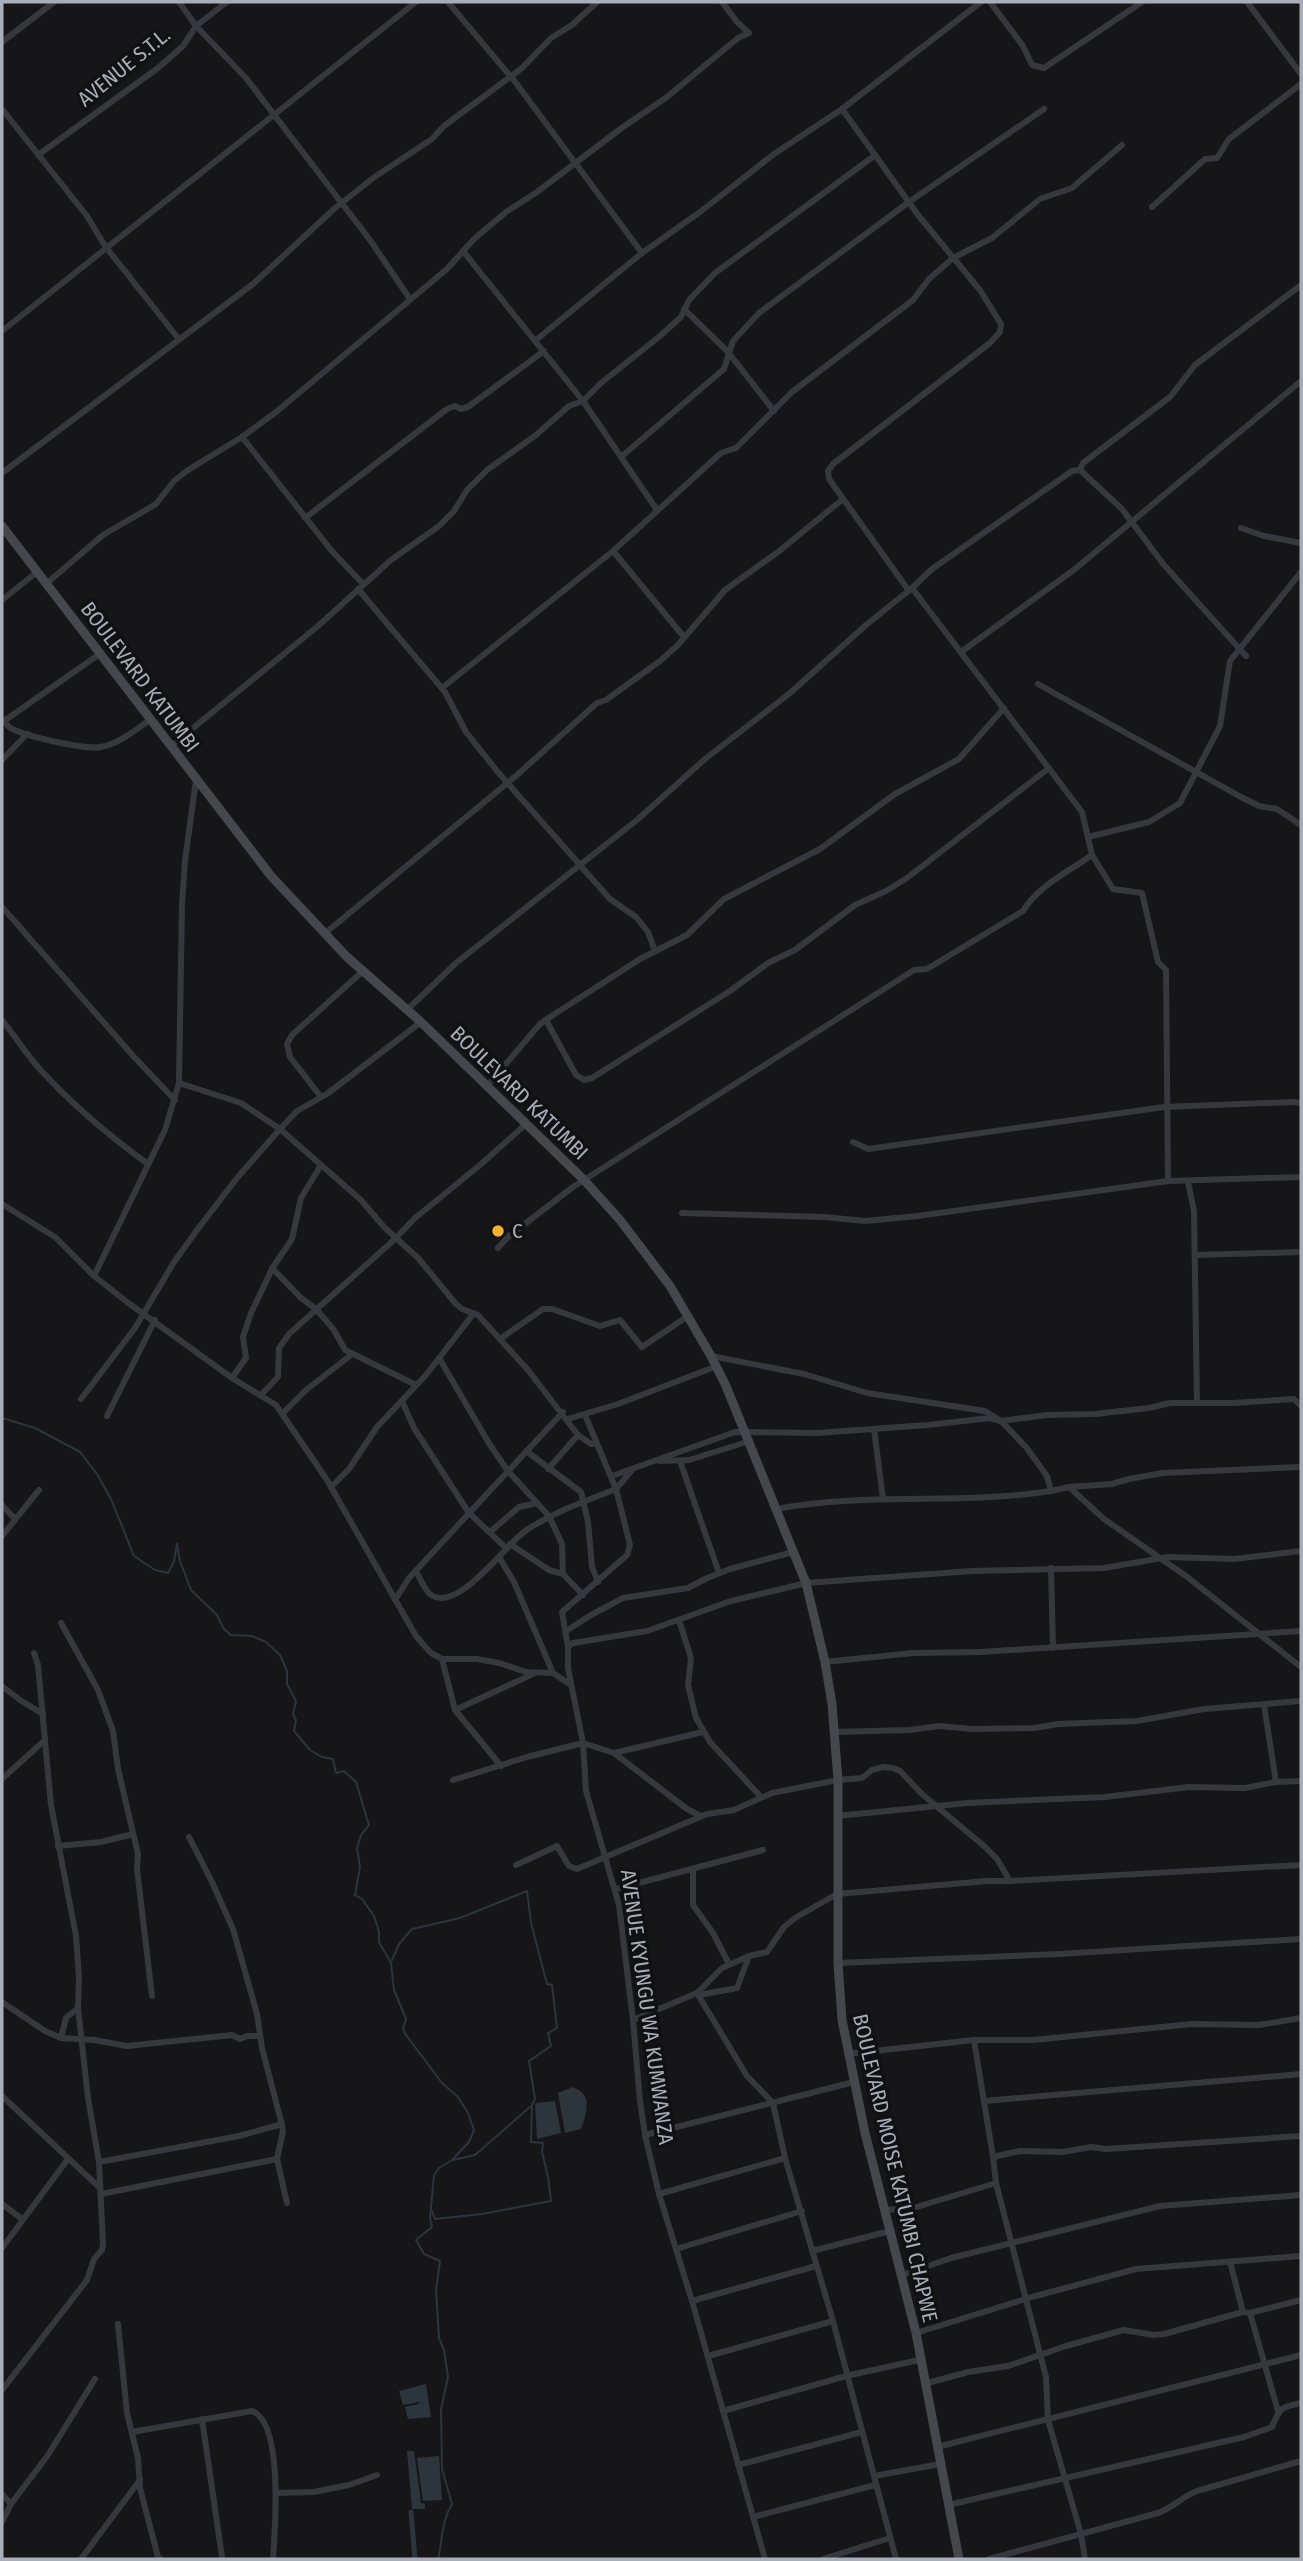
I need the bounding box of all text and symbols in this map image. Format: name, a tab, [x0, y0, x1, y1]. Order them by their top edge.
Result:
street label: AVENUE S.T.L.	[73, 22, 175, 112]
street label: BOULEVARD KATUMBI	[75, 597, 205, 757]
street label: BOULEVARD KATUMBI	[445, 1021, 593, 1165]
place label: C	[512, 1218, 523, 1244]
marker: C	[490, 1223, 506, 1239]
street label: AVENUE KYUNGU WA KUMWANZA	[615, 1868, 679, 2146]
street label: BOULEVARD MOISE KATUMBI CHAPWE	[847, 2011, 943, 2325]

